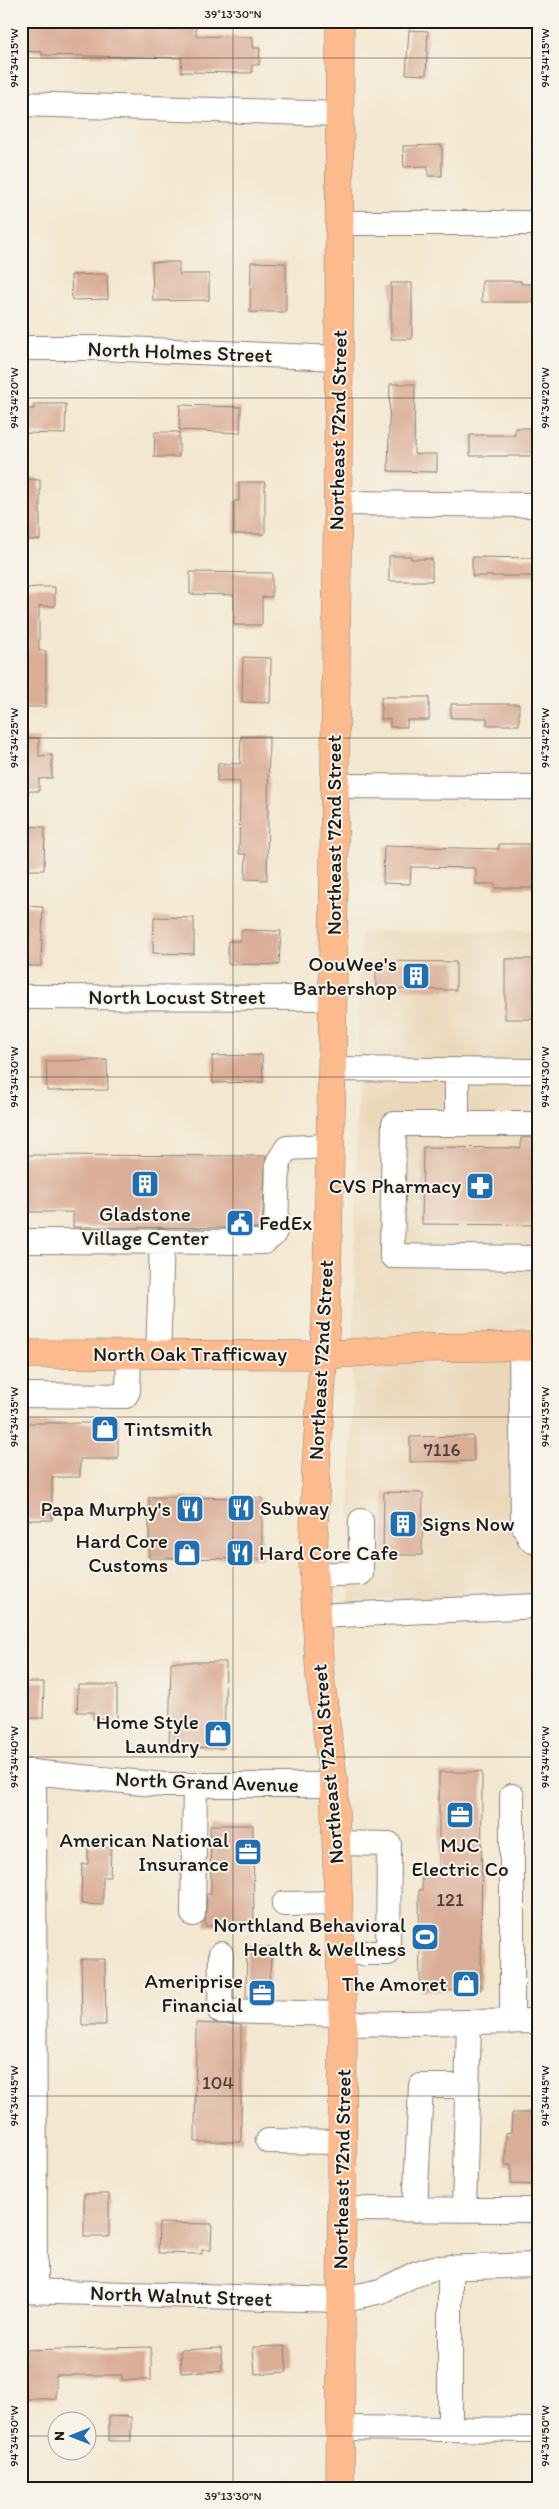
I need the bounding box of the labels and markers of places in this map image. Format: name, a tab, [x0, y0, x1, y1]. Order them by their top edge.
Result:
place label: OouWee's Barbershop	[293, 951, 397, 1000]
building icon: OouWee's Barbershop	[401, 961, 431, 991]
building icon: Gladstone Village Center	[130, 1169, 160, 1199]
pharmacy icon: CVS Pharmacy	[465, 1171, 495, 1201]
place label: CVS Pharmacy	[329, 1173, 461, 1198]
place label: Gladstone Village Center	[81, 1201, 209, 1250]
public building icon: FedEx	[225, 1208, 255, 1238]
place label: FedEx	[259, 1210, 312, 1235]
shop icon: Tintsmith	[90, 1414, 120, 1444]
place label: Tintsmith	[124, 1416, 212, 1441]
restaurant icon: Subway	[226, 1493, 256, 1523]
restaurant icon: Papa Murphy's	[175, 1494, 205, 1524]
place label: Subway	[260, 1495, 329, 1520]
place label: Papa Murphy's	[40, 1496, 171, 1521]
building icon: Signs Now	[388, 1509, 418, 1539]
place label: Signs Now	[422, 1511, 514, 1536]
place label: Hard Core Customs	[76, 1528, 168, 1577]
shop icon: Hard Core Customs	[172, 1538, 202, 1568]
restaurant icon: Hard Core Cafe	[225, 1538, 255, 1568]
place label: Hard Core Cafe	[259, 1540, 398, 1565]
place label: Home Style Laundry	[96, 1709, 199, 1758]
shop icon: Home Style Laundry	[203, 1719, 233, 1749]
office icon: MJC Electric Co	[445, 1800, 475, 1830]
place label: American National Insurance	[59, 1827, 229, 1876]
place label: MJC Electric Co	[411, 1832, 509, 1881]
office icon: American National Insurance	[233, 1837, 263, 1867]
place label: Northland Behavioral Health & Wellness	[213, 1912, 406, 1961]
sports icon: Northland Behavioral Health & Wellness	[410, 1922, 440, 1952]
place label: Ameriprise Financial	[144, 1968, 243, 2017]
shop icon: The Amoret	[451, 1969, 481, 1999]
place label: The Amoret	[342, 1971, 447, 1996]
office icon: Ameriprise Financial	[247, 1978, 277, 2008]

